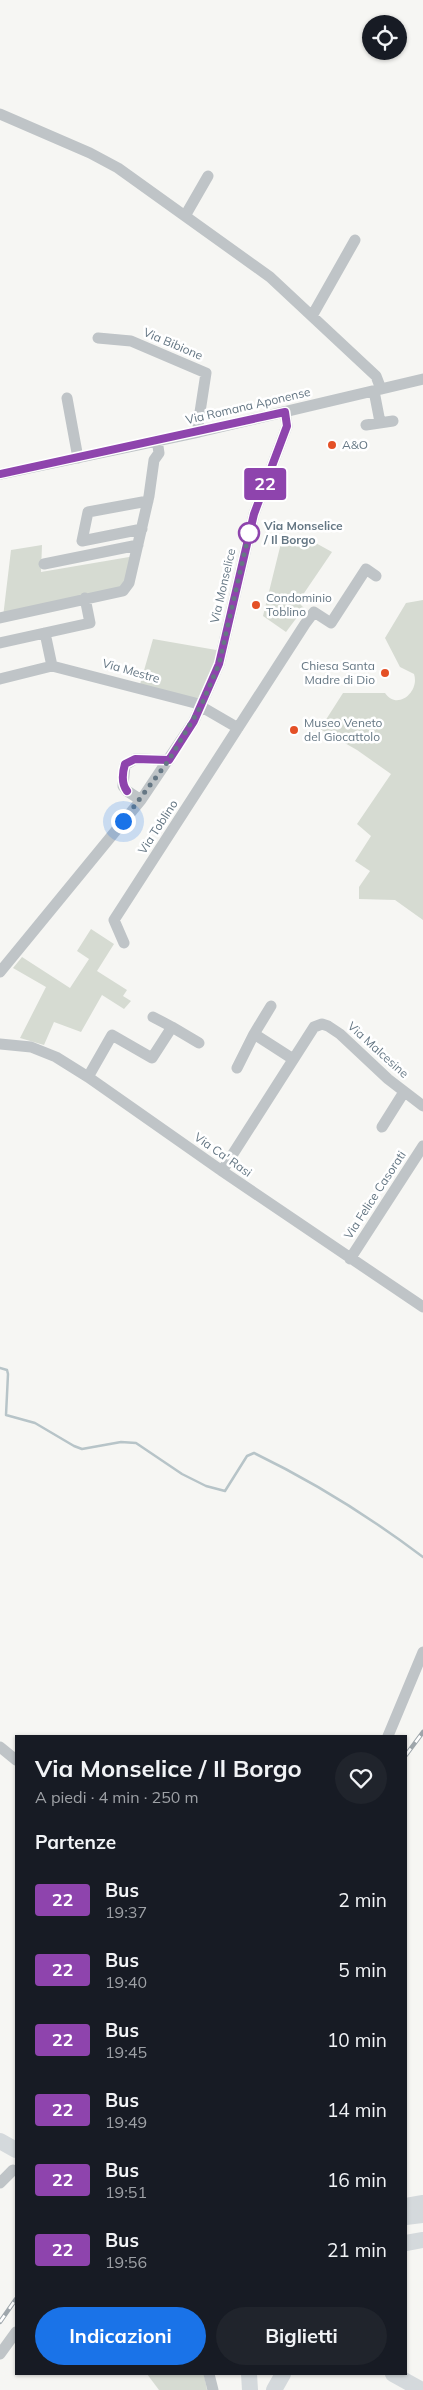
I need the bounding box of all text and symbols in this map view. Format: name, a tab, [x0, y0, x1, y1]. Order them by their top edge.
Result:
map controls	[362, 15, 407, 60]
button: locate	[362, 15, 407, 60]
street label: Via Bibione	[141, 324, 205, 363]
street label: Via Romana Aponense	[184, 384, 312, 427]
place label: A&O	[342, 437, 368, 452]
marker: A&O	[326, 439, 338, 451]
line badge: 22	[242, 468, 288, 500]
text: 22	[254, 472, 276, 495]
place label: Via Monselice / Il Borgo	[263, 518, 343, 547]
marker: Via Monselice / Il Borgo	[238, 522, 260, 544]
street label: Via Monselice	[207, 547, 238, 625]
place label: Condominio Toblino	[266, 590, 332, 619]
marker: Condominio Toblino	[250, 599, 262, 611]
street label: Via Mestre	[101, 655, 162, 686]
place label: Chiesa Santa Madre di Dio	[301, 658, 375, 687]
marker: Chiesa Santa Madre di Dio	[379, 667, 391, 679]
place label: Museo Veneto del Giocattolo	[304, 715, 383, 744]
marker: Museo Veneto del Giocattolo	[288, 724, 300, 736]
street label: Via Toblino	[135, 797, 181, 857]
your location	[111, 809, 136, 834]
street label: Via Malcesine	[345, 1018, 412, 1081]
street label: Via Ca' Rasi	[192, 1129, 255, 1180]
street label: Via Felice Casorati	[340, 1148, 409, 1242]
button: heart	[335, 1752, 387, 1804]
text: Via Monselice / Il Borgo	[35, 1753, 302, 1783]
text: A piedi · 4 min · 250 m	[35, 1787, 199, 1807]
text: Partenze	[35, 1830, 116, 1854]
text: Bus	[105, 1878, 139, 1902]
text: 22	[52, 1888, 73, 1911]
text: 2 min	[338, 1888, 387, 1912]
text: 19:37	[105, 1902, 147, 1922]
text: Bus	[105, 1948, 139, 1972]
text: 22	[52, 1958, 73, 1981]
text: 5 min	[338, 1958, 387, 1982]
text: 19:40	[105, 1972, 147, 1992]
text: Bus	[105, 2018, 139, 2042]
text: 22	[52, 2028, 73, 2051]
text: 10 min	[327, 2028, 387, 2052]
text: 19:45	[105, 2042, 147, 2062]
text: Bus	[105, 2088, 139, 2112]
text: 22	[52, 2098, 73, 2121]
text: 14 min	[327, 2098, 387, 2122]
text: 19:49	[105, 2112, 147, 2132]
text: Bus	[105, 2158, 139, 2182]
text: 22	[52, 2168, 73, 2191]
text: 16 min	[327, 2168, 387, 2192]
text: 19:51	[105, 2182, 147, 2202]
text: Bus	[105, 2228, 139, 2252]
text: 22	[52, 2238, 73, 2261]
text: 21 min	[327, 2238, 387, 2262]
text: 19:56	[105, 2252, 147, 2272]
button: Indicazioni	[35, 2307, 206, 2365]
button: Biglietti	[216, 2307, 387, 2365]

